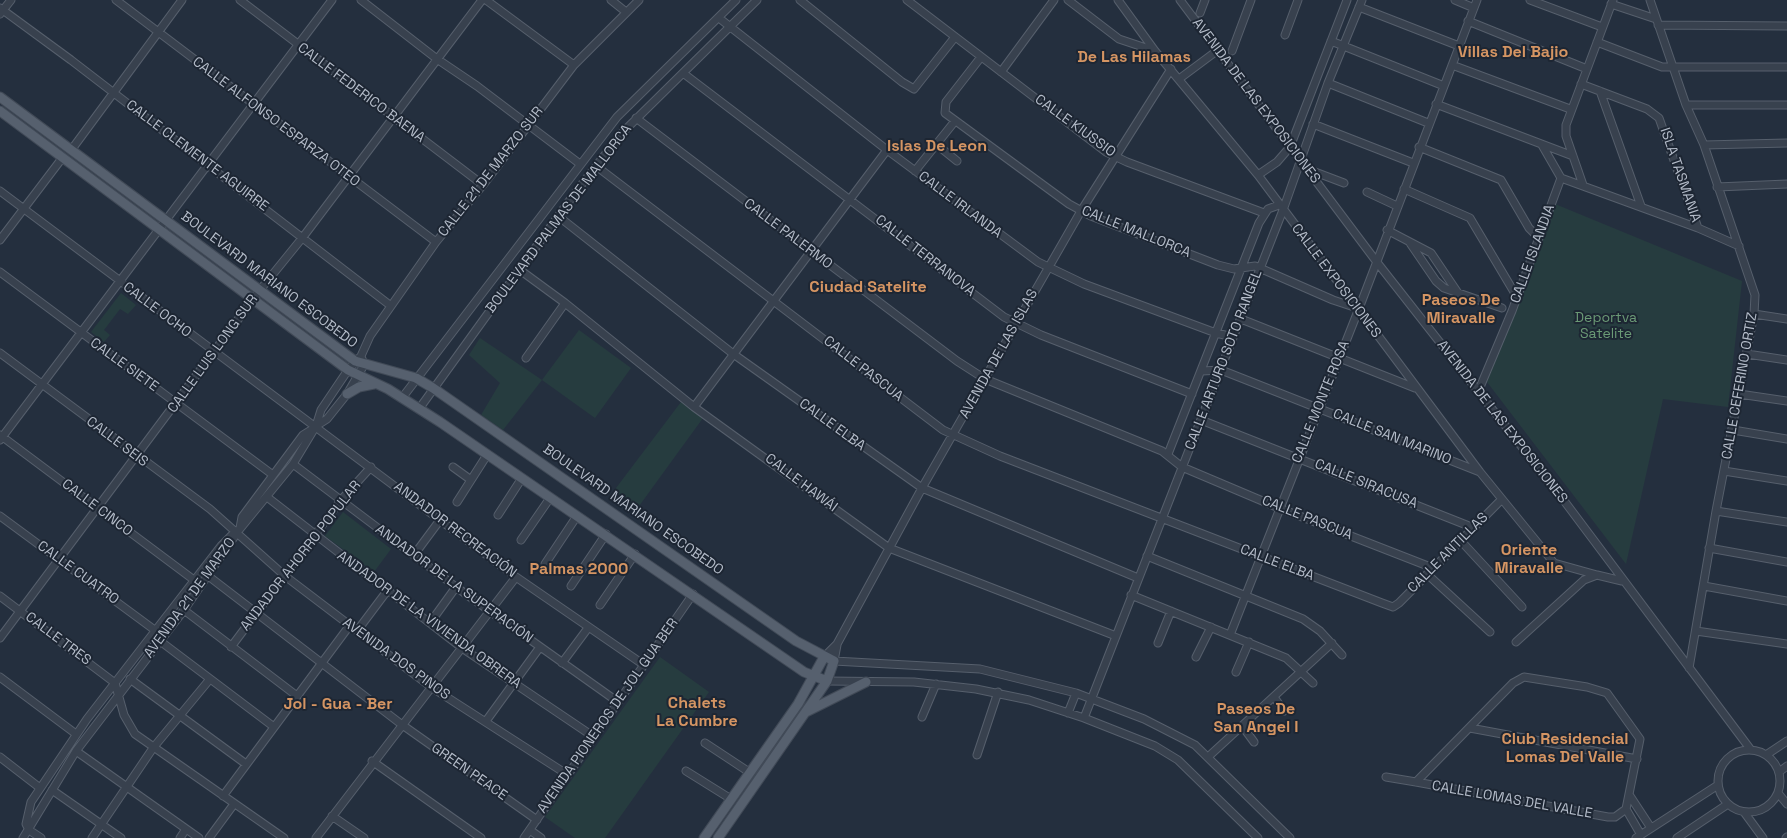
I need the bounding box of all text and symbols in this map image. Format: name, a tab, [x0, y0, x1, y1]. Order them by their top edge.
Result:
street label: AVENIDA DE LAS EXPOSICIONES	[1188, 15, 1324, 187]
street label: CALLE FEDERICO BAENA	[294, 40, 428, 146]
district label: Villas Del Bajio	[1458, 43, 1568, 63]
district label: De Las Hilamas	[1077, 48, 1191, 68]
street label: CALLE ALFONSO ESPARZA OTEO	[189, 54, 363, 190]
street label: CALLE KIUSSIO	[1031, 91, 1119, 161]
street label: CALLE CLEMENTE AGUIRRE	[122, 97, 272, 215]
street label: CALLE 21 DE MARZO SUR	[435, 104, 547, 240]
street label: BOULEVARD PALMAS DE MALLORCA	[483, 121, 635, 317]
street label: ISLA TASMANIA	[1656, 125, 1704, 225]
district label: Islas De Leon	[887, 137, 987, 157]
street label: CALLE IRLANDA	[915, 168, 1005, 242]
street label: CALLE PALERMO	[740, 195, 836, 273]
street label: CALLE MALLORCA	[1079, 202, 1193, 262]
street label: CALLE ISLANDIA	[1507, 202, 1559, 306]
street label: BOULEVARD MARIANO ESCOBEDO	[178, 208, 360, 352]
street label: CALLE TERRANOVA	[872, 212, 978, 300]
street label: CALLE EXPOSICIONES	[1288, 221, 1384, 341]
street label: CALLE ARTURO SOTO RANGEL	[1182, 268, 1266, 452]
district label: Ciudad Satelite	[809, 278, 927, 298]
street label: CALLE OCHO	[119, 279, 195, 341]
street label: AVENIDA DE LAS ISLAS	[956, 286, 1042, 422]
street label: CALLE LUIS LONG SUR	[164, 291, 262, 417]
district label: Paseos De Miravalle	[1422, 291, 1500, 329]
park label: Deportva Satelite	[1575, 310, 1637, 342]
street label: CALLE CEFERINO ORTIZ	[1719, 311, 1761, 461]
street label: CALLE PASCUA	[820, 333, 906, 405]
street label: CALLE SIETE	[87, 335, 161, 395]
street label: AVENIDA DE LAS EXPOSICIONES	[1433, 337, 1571, 507]
street label: CALLE MONTE ROSA	[1289, 338, 1353, 466]
street label: CALLE ELBA	[796, 395, 868, 455]
street label: CALLE SAN MARINO	[1330, 406, 1454, 468]
street label: CALLE SEIS	[83, 413, 151, 471]
street label: BOULEVARD MARIANO ESCOBEDO	[540, 441, 726, 579]
street label: CALLE HAWÁI	[762, 450, 840, 516]
street label: CALLE SIRACUSA	[1312, 456, 1420, 512]
street label: CALLE CINCO	[58, 476, 136, 540]
street label: ANDADOR AHORRO POPULAR	[237, 478, 365, 634]
street label: ANDADOR RECREACIÓN	[390, 478, 520, 582]
street label: CALLE PASCUA	[1259, 492, 1355, 544]
street label: CALLE ANTILLAS	[1404, 509, 1492, 597]
street label: ANDADOR DE LA SUPERACIÓN	[372, 521, 536, 647]
street label: AVENIDA 21 DE MARZO	[141, 535, 239, 661]
street label: CALLE CUATRO	[34, 538, 122, 608]
street label: CALLE ELBA	[1238, 541, 1316, 585]
district label: Oriente Miravalle	[1495, 541, 1563, 579]
street label: ANDADOR DE LA VIVIENDA OBRERA	[334, 548, 524, 692]
district label: Palmas 2000	[530, 560, 628, 580]
street label: CALLE TRES	[22, 609, 94, 669]
street label: AVENIDA DOS PINOS	[339, 614, 453, 704]
street label: AVENIDA PIONEROS DE JOL GUA BER	[534, 615, 682, 817]
district label: Chalets La Cumbre	[656, 694, 738, 732]
district label: Jol - Gua - Ber	[283, 695, 393, 715]
district label: Paseos De San Angel I	[1214, 700, 1298, 738]
district label: Club Residencial Lomas Del Valle	[1501, 730, 1629, 768]
street label: GREEN PEACE	[428, 740, 510, 804]
street label: CALLE LOMAS DEL VALLE	[1430, 778, 1594, 822]

